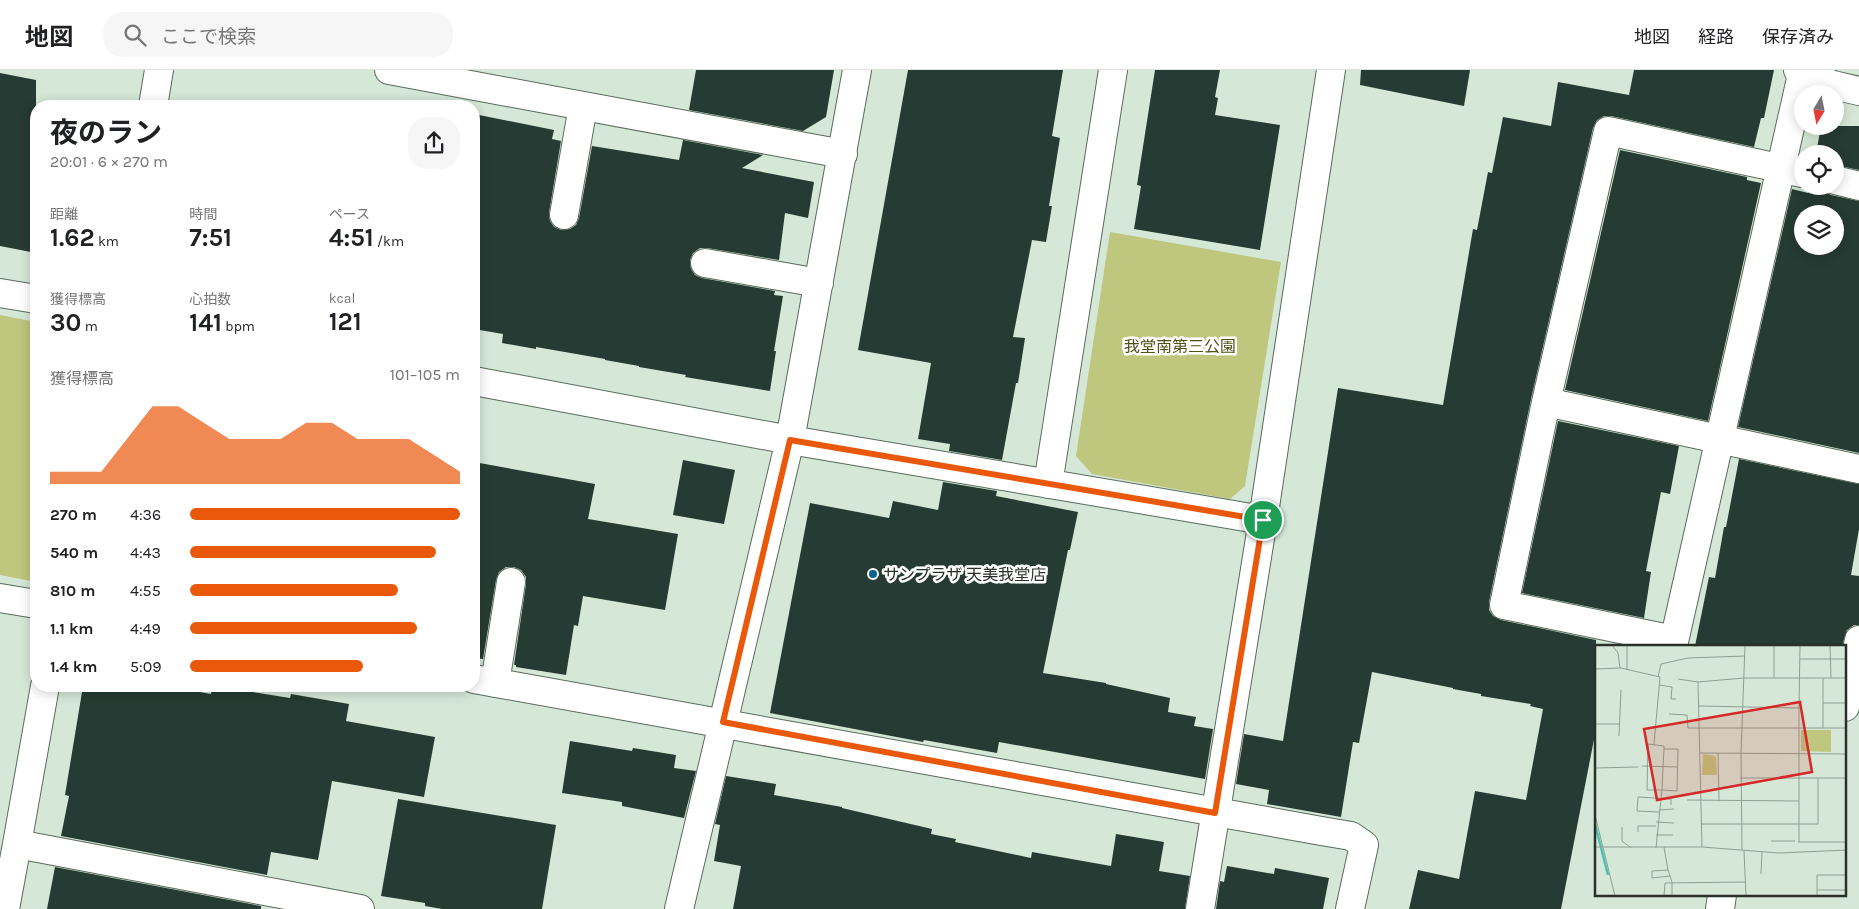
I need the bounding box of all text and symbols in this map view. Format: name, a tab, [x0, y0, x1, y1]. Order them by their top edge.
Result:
search box	[103, 12, 453, 57]
icon: search	[121, 21, 149, 49]
text: 地図	[25, 23, 73, 51]
text: ここで検索	[161, 26, 256, 48]
text: 地図	[1634, 26, 1670, 48]
text: 経路	[1698, 26, 1734, 48]
text: 保存済み	[1762, 26, 1834, 48]
north arrow	[1794, 85, 1844, 135]
map controls	[1794, 85, 1844, 255]
text: 夜のラン	[50, 116, 162, 149]
button: share	[408, 117, 460, 169]
button: locate	[1794, 145, 1844, 195]
text: 20:01 · 6 × 270 m	[50, 152, 168, 171]
button: layers	[1794, 205, 1844, 255]
text: 距離	[50, 206, 78, 223]
text: 時間	[189, 206, 217, 223]
text: ペース	[329, 206, 370, 223]
text: 1.62	[50, 223, 95, 252]
text: 7:51	[189, 223, 232, 252]
text: 4:51	[329, 223, 374, 252]
text: km	[95, 233, 119, 250]
text: /km	[374, 233, 404, 250]
text: kcal	[329, 290, 355, 307]
text: 獲得標高	[50, 291, 106, 308]
text: 心拍数	[189, 291, 231, 308]
text: 121	[329, 307, 362, 336]
text: 30	[50, 308, 81, 337]
text: 141	[189, 308, 222, 337]
text: m	[81, 318, 98, 335]
text: bpm	[222, 318, 255, 335]
park label: 我堂南第三公園	[1124, 337, 1236, 356]
text: 101–105 m	[390, 365, 460, 384]
text: 獲得標高	[50, 369, 114, 388]
pin	[1242, 499, 1284, 541]
text: 270 m	[50, 505, 97, 524]
text: 4:36	[130, 505, 161, 524]
icon: arrive	[1249, 506, 1277, 534]
text: 540 m	[50, 543, 98, 562]
text: 4:43	[130, 543, 161, 562]
place label: サンプラザ 天美我堂店	[883, 565, 1046, 584]
marker: サンプラザ 天美我堂店	[867, 568, 879, 580]
text: 810 m	[50, 581, 95, 600]
text: 4:55	[130, 581, 161, 600]
text: 1.1 km	[50, 619, 94, 638]
text: 4:49	[130, 619, 161, 638]
inset map	[1595, 645, 1846, 896]
text: 1.4 km	[50, 657, 97, 676]
text: 5:09	[130, 657, 162, 676]

